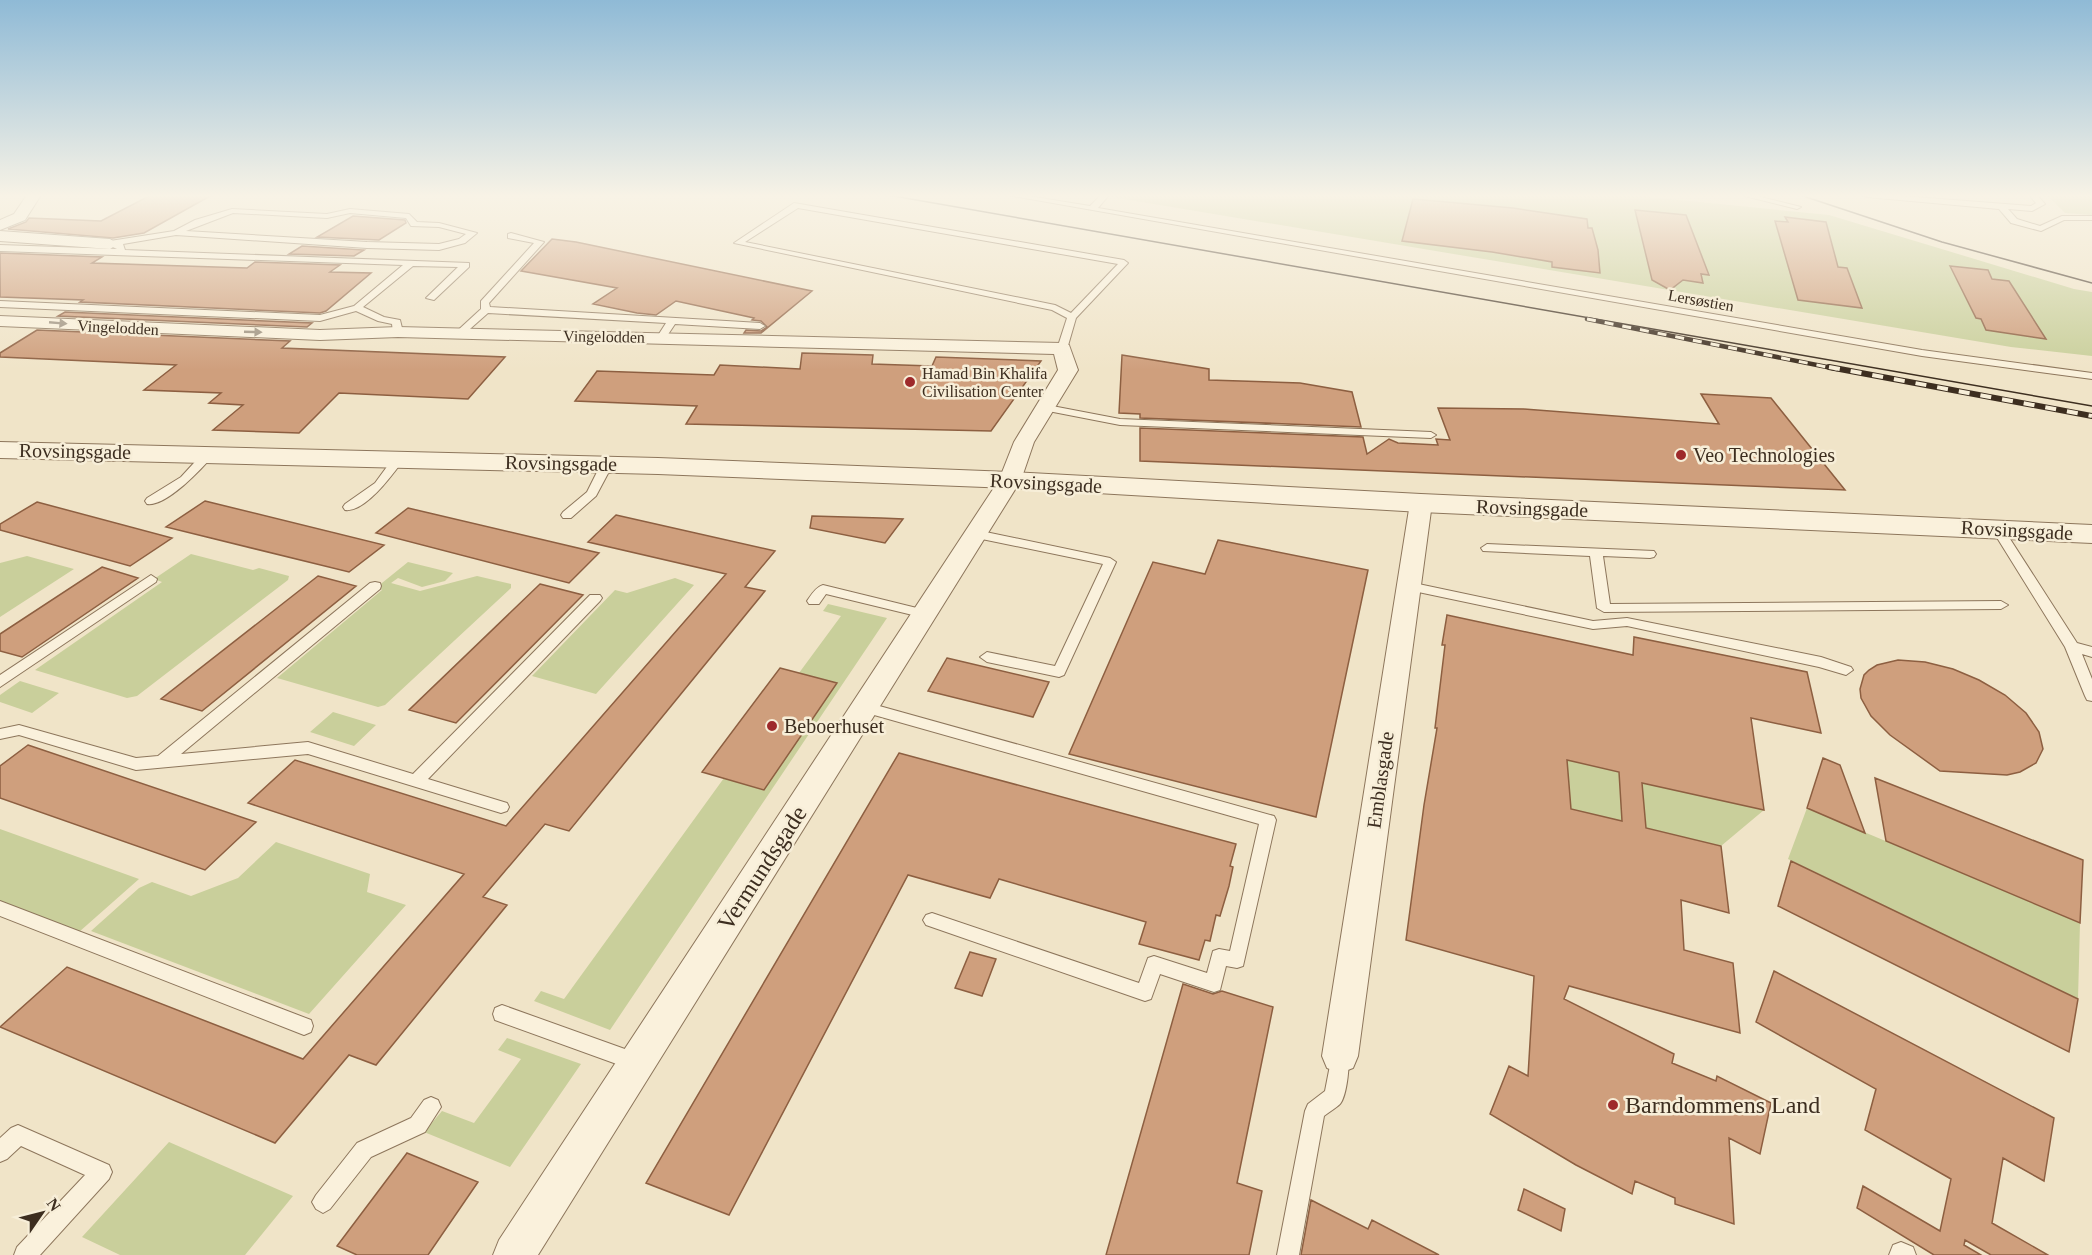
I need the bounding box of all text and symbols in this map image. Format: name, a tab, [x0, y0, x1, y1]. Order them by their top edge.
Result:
street label: Lersøstien	[1667, 286, 1735, 315]
street label: Vingelodden	[77, 317, 159, 339]
one-way arrow	[49, 319, 68, 328]
street label: Vingelodden	[563, 327, 645, 347]
one-way arrow	[244, 328, 263, 337]
place label: Hamad Bin Khalifa Civilisation Center	[922, 365, 1047, 400]
marker: Hamad Bin Khalifa Civilisation Center	[903, 375, 917, 389]
street label: Rovsingsgade	[19, 439, 131, 464]
place label: Veo Technologies	[1693, 444, 1835, 467]
marker: Veo Technologies	[1674, 448, 1688, 462]
street label: Rovsingsgade	[505, 451, 617, 476]
street label: Rovsingsgade	[989, 469, 1103, 498]
street label: Rovsingsgade	[1476, 495, 1589, 522]
street label: Rovsingsgade	[1960, 516, 2074, 545]
place label: Beboerhuset	[784, 715, 884, 737]
marker: Beboerhuset	[765, 719, 779, 733]
street label: Emblasgade	[1362, 730, 1399, 830]
street label: Vermundsgade	[712, 801, 812, 935]
place label: Barndommens Land	[1625, 1092, 1820, 1118]
marker: Barndommens Land	[1606, 1098, 1620, 1112]
north arrow	[12, 1183, 72, 1243]
text: N	[44, 1195, 64, 1215]

